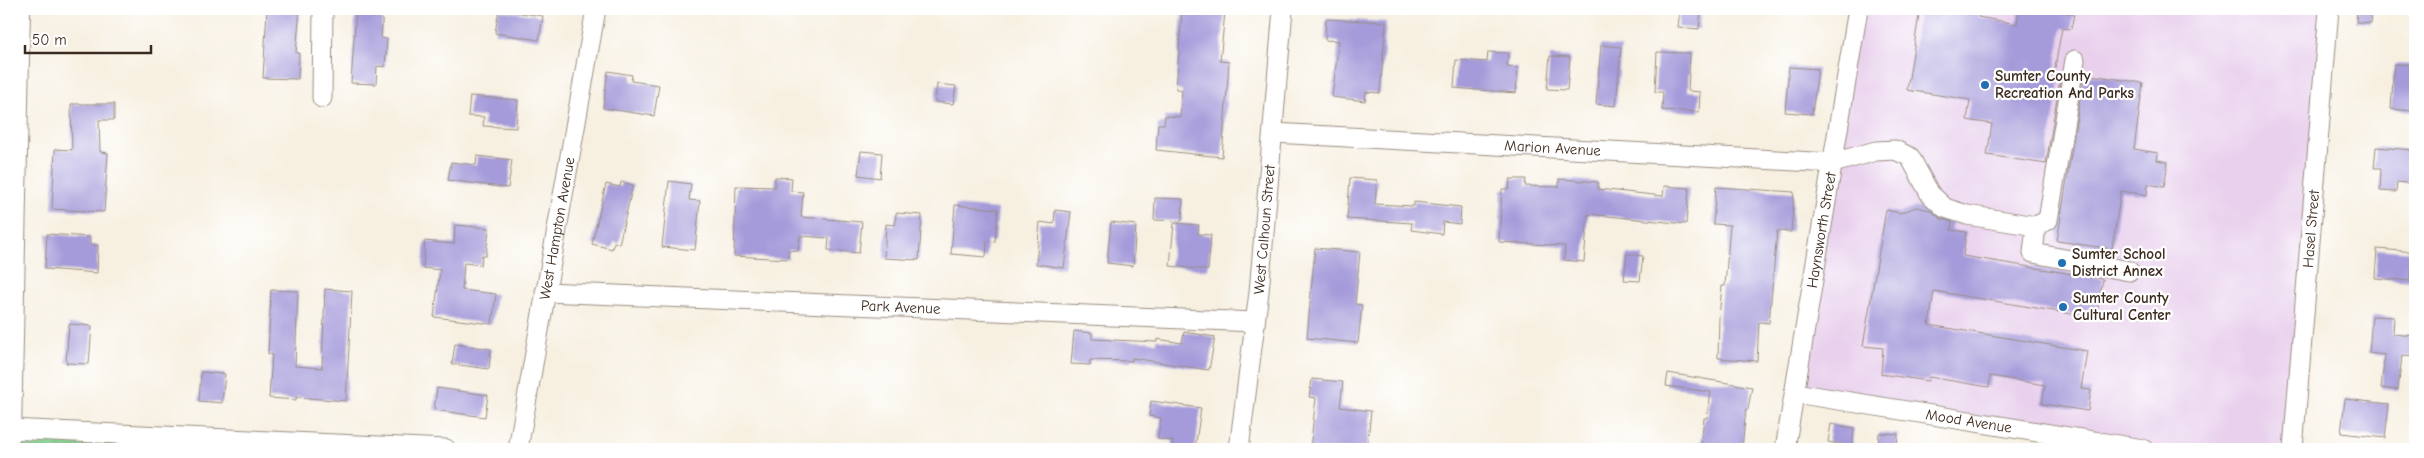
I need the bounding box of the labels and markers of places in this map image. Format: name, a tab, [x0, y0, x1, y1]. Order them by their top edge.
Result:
place label: Sumter County Recreation And Parks	[1995, 67, 2134, 102]
marker: Sumter County Recreation And Parks	[1979, 79, 1991, 91]
place label: Sumter School District Annex	[2072, 245, 2165, 280]
marker: Sumter School District Annex	[2056, 257, 2068, 269]
place label: Sumter County Cultural Center	[2073, 289, 2171, 324]
marker: Sumter County Cultural Center	[2057, 301, 2069, 313]

